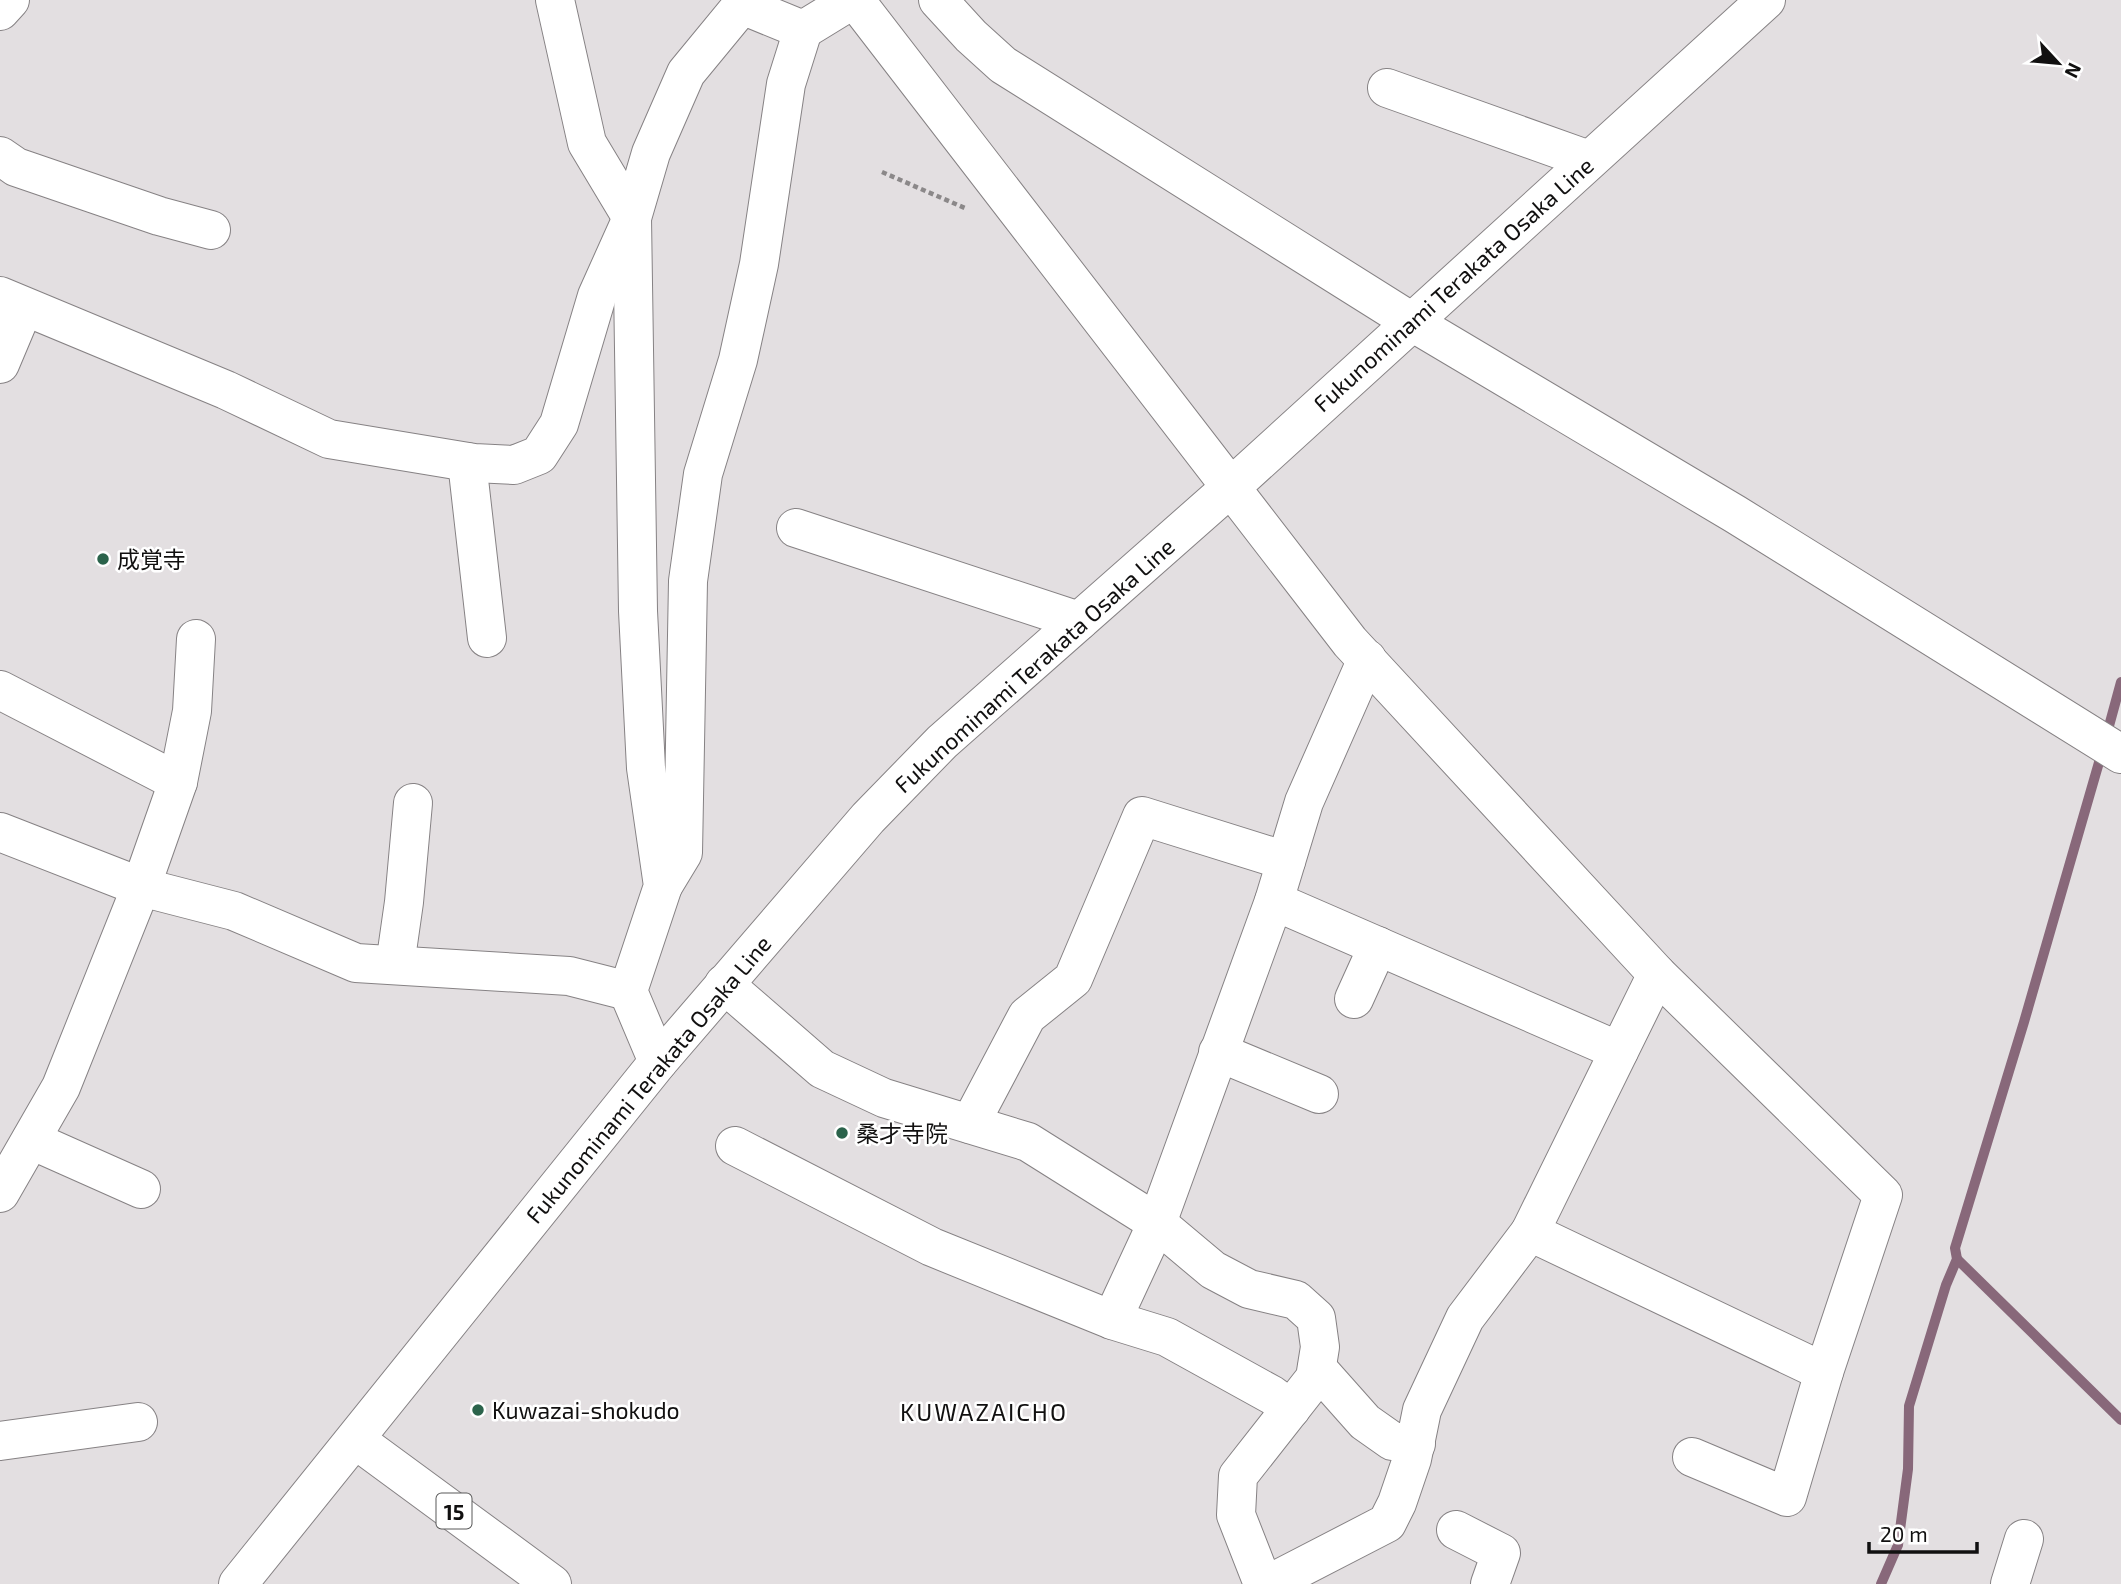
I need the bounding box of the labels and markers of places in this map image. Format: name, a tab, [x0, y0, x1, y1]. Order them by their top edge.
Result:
place label: 成覚寺	[117, 545, 186, 573]
marker: 成覚寺	[95, 551, 111, 567]
place label: 桑才寺院	[856, 1119, 948, 1147]
marker: 桑才寺院	[834, 1125, 850, 1141]
place label: Kuwazai-shokudo	[492, 1396, 680, 1424]
marker: Kuwazai-shokudo	[470, 1402, 486, 1418]

